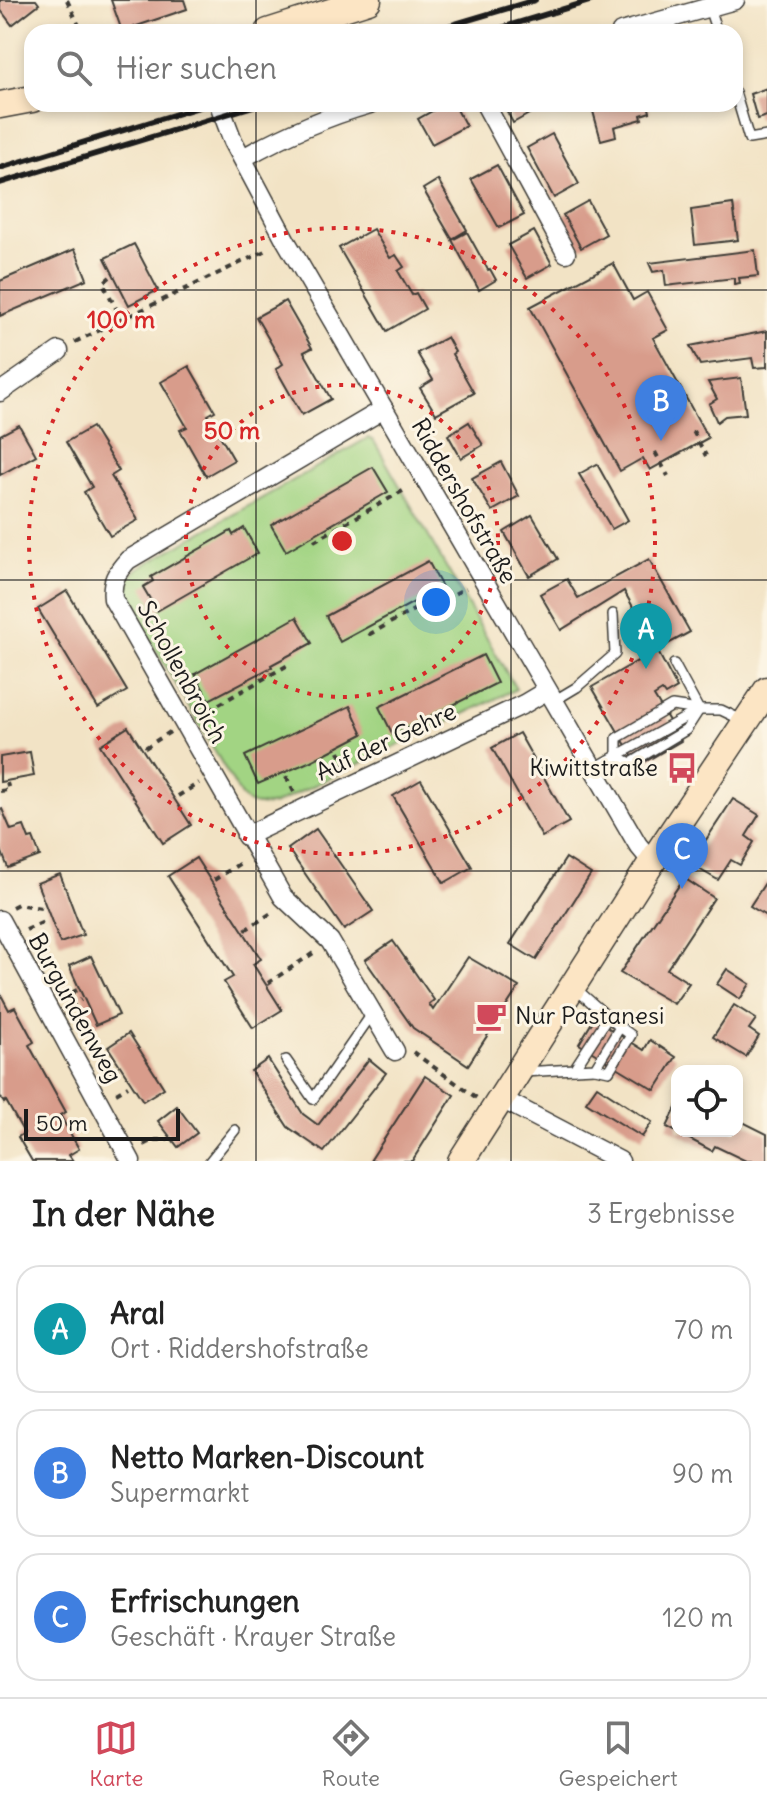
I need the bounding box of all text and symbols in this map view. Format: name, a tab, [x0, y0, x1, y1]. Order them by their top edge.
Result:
search box	[24, 24, 743, 112]
icon: search	[52, 46, 96, 90]
text: Hier suchen	[116, 49, 277, 87]
text: 100 m	[87, 304, 155, 334]
pin: B	[635, 375, 687, 441]
street label: Riddershofstraße	[405, 413, 524, 588]
text: 50 m	[204, 415, 260, 445]
centre of rings	[328, 527, 356, 555]
your location	[416, 582, 456, 622]
street label: Schollenbroich	[131, 595, 234, 748]
pin: A	[620, 603, 672, 669]
street label: Auf der Gehre	[311, 695, 461, 787]
bus stop icon: Kiwittstraße	[665, 751, 699, 785]
place label: Kiwittstraße	[529, 752, 658, 782]
pin: C	[656, 823, 708, 889]
street label: Burgundenweg	[22, 927, 129, 1088]
cafe icon: Nur Pastanesi	[474, 999, 508, 1033]
place label: Nur Pastanesi	[515, 1000, 664, 1030]
map controls	[671, 1065, 743, 1137]
button: locate	[671, 1065, 743, 1137]
scale bar	[24, 1105, 180, 1141]
text: 50 m	[36, 1109, 88, 1137]
text: In der Nähe	[32, 1192, 215, 1235]
text: 3 Ergebnisse	[587, 1197, 735, 1230]
text: Aral	[110, 1294, 165, 1332]
text: A	[52, 1313, 68, 1346]
text: 70 m	[674, 1313, 733, 1346]
text: Ort · Riddershofstraße	[110, 1332, 369, 1365]
text: Netto Marken-Discount	[110, 1438, 424, 1476]
text: B	[51, 1457, 69, 1490]
text: 90 m	[672, 1457, 733, 1490]
text: Supermarkt	[110, 1476, 249, 1509]
text: Erfrischungen	[110, 1582, 300, 1620]
text: C	[51, 1601, 69, 1634]
text: 120 m	[662, 1601, 733, 1634]
text: Geschäft · Krayer Straße	[110, 1620, 396, 1653]
tab: Karte	[89, 1716, 143, 1792]
tab: Route	[322, 1716, 380, 1792]
tab: Gespeichert	[558, 1716, 678, 1792]

